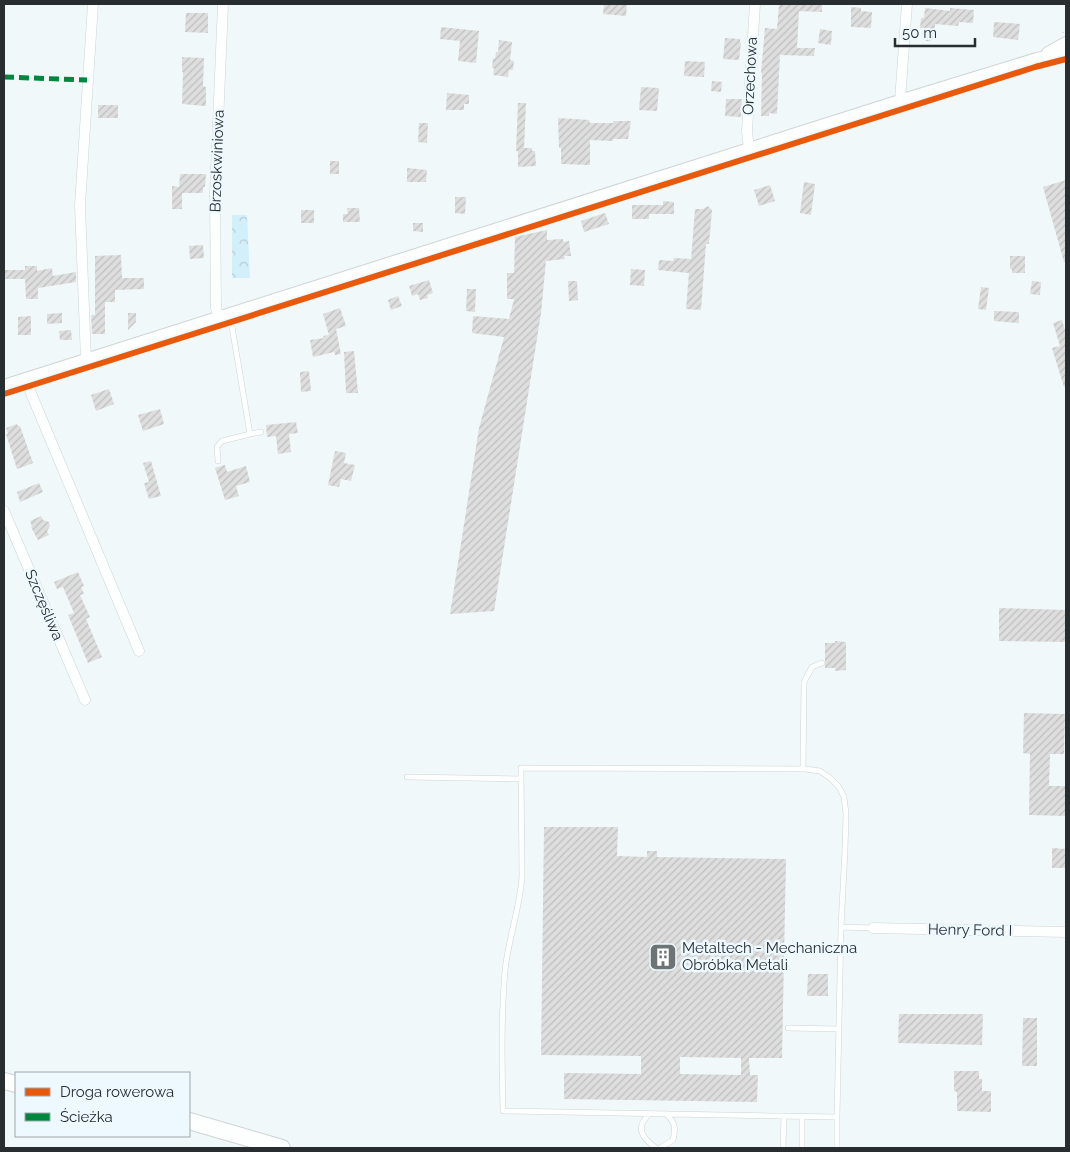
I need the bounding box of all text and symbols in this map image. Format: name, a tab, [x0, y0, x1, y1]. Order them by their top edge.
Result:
scale bar	[895, 15, 975, 47]
text: 50 m	[902, 24, 937, 42]
street label: Orzechowa	[739, 36, 761, 116]
street label: Brzoskwiniowa	[206, 109, 228, 213]
street label: Szczęśliwa	[21, 567, 67, 643]
street label: Henry Ford I	[928, 920, 1012, 940]
place label: Metaltech - Mechaniczna Obróbka Metali	[682, 939, 857, 974]
building icon: Metaltech - Mechaniczna Obróbka Metali	[648, 942, 678, 972]
legend	[15, 1072, 190, 1137]
text: Droga rowerowa	[60, 1083, 174, 1101]
text: Ścieżka	[60, 1108, 113, 1126]

